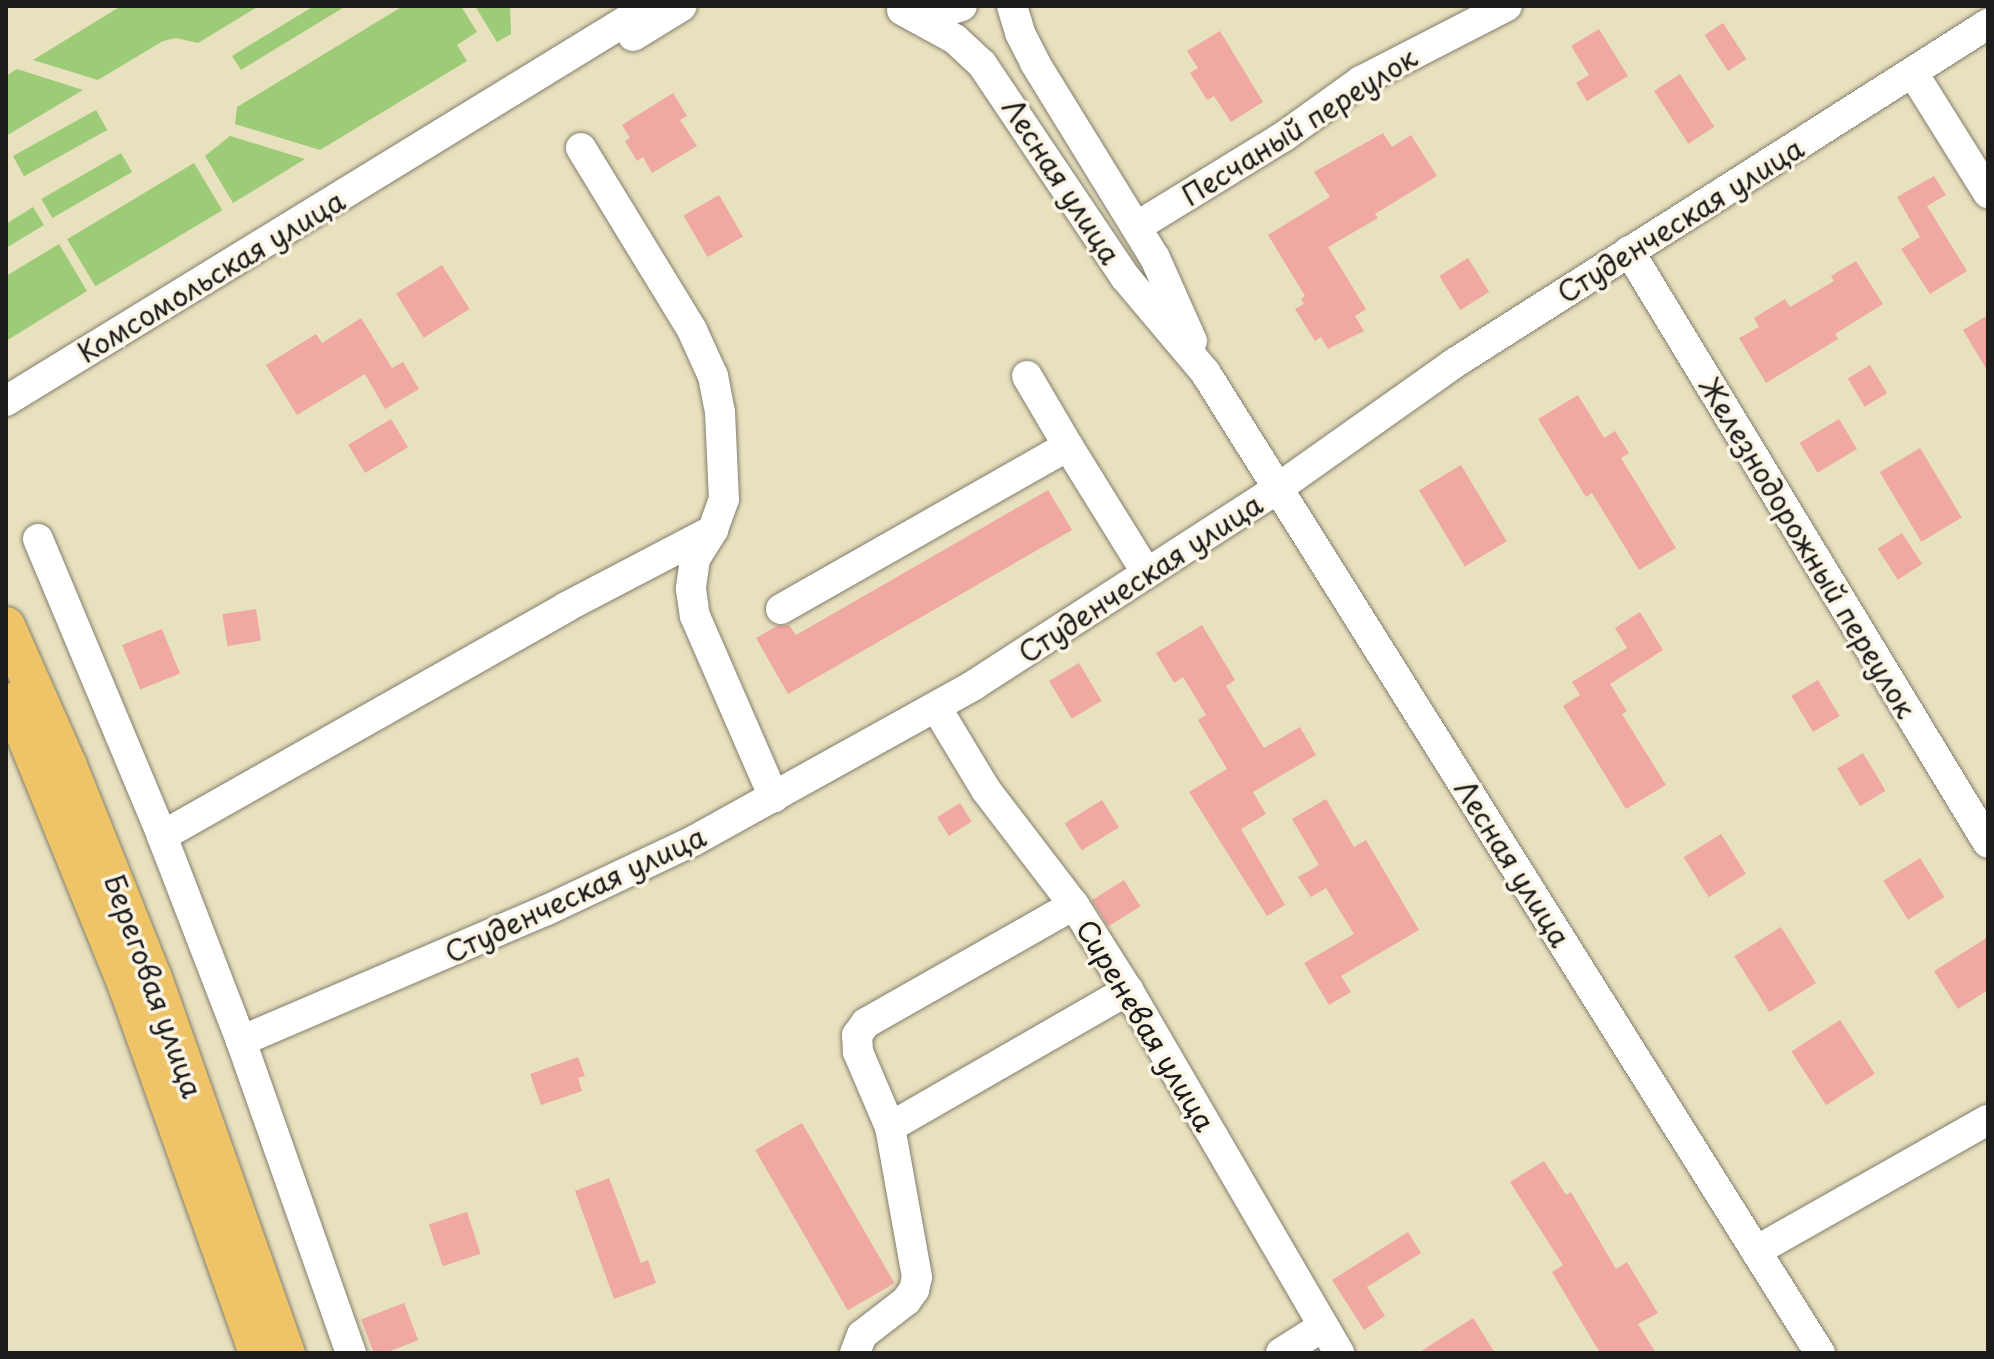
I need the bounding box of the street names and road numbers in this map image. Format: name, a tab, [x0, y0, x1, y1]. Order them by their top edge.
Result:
street label: Песчаный переулок	[1175, 40, 1423, 212]
street label: Лесная улица	[996, 91, 1128, 271]
street label: Студенческая улица	[1550, 130, 1810, 310]
street label: Комсомольская улица	[71, 182, 351, 370]
street label: Железнодорожный переулок	[1693, 370, 1923, 724]
street label: Студенческая улица	[1011, 486, 1269, 670]
street label: Лесная улица	[1448, 773, 1578, 953]
street label: Студенческая улица	[439, 818, 711, 970]
street label: Береговая улица	[98, 870, 210, 1102]
street label: Сиреневая улица	[1069, 913, 1223, 1137]

